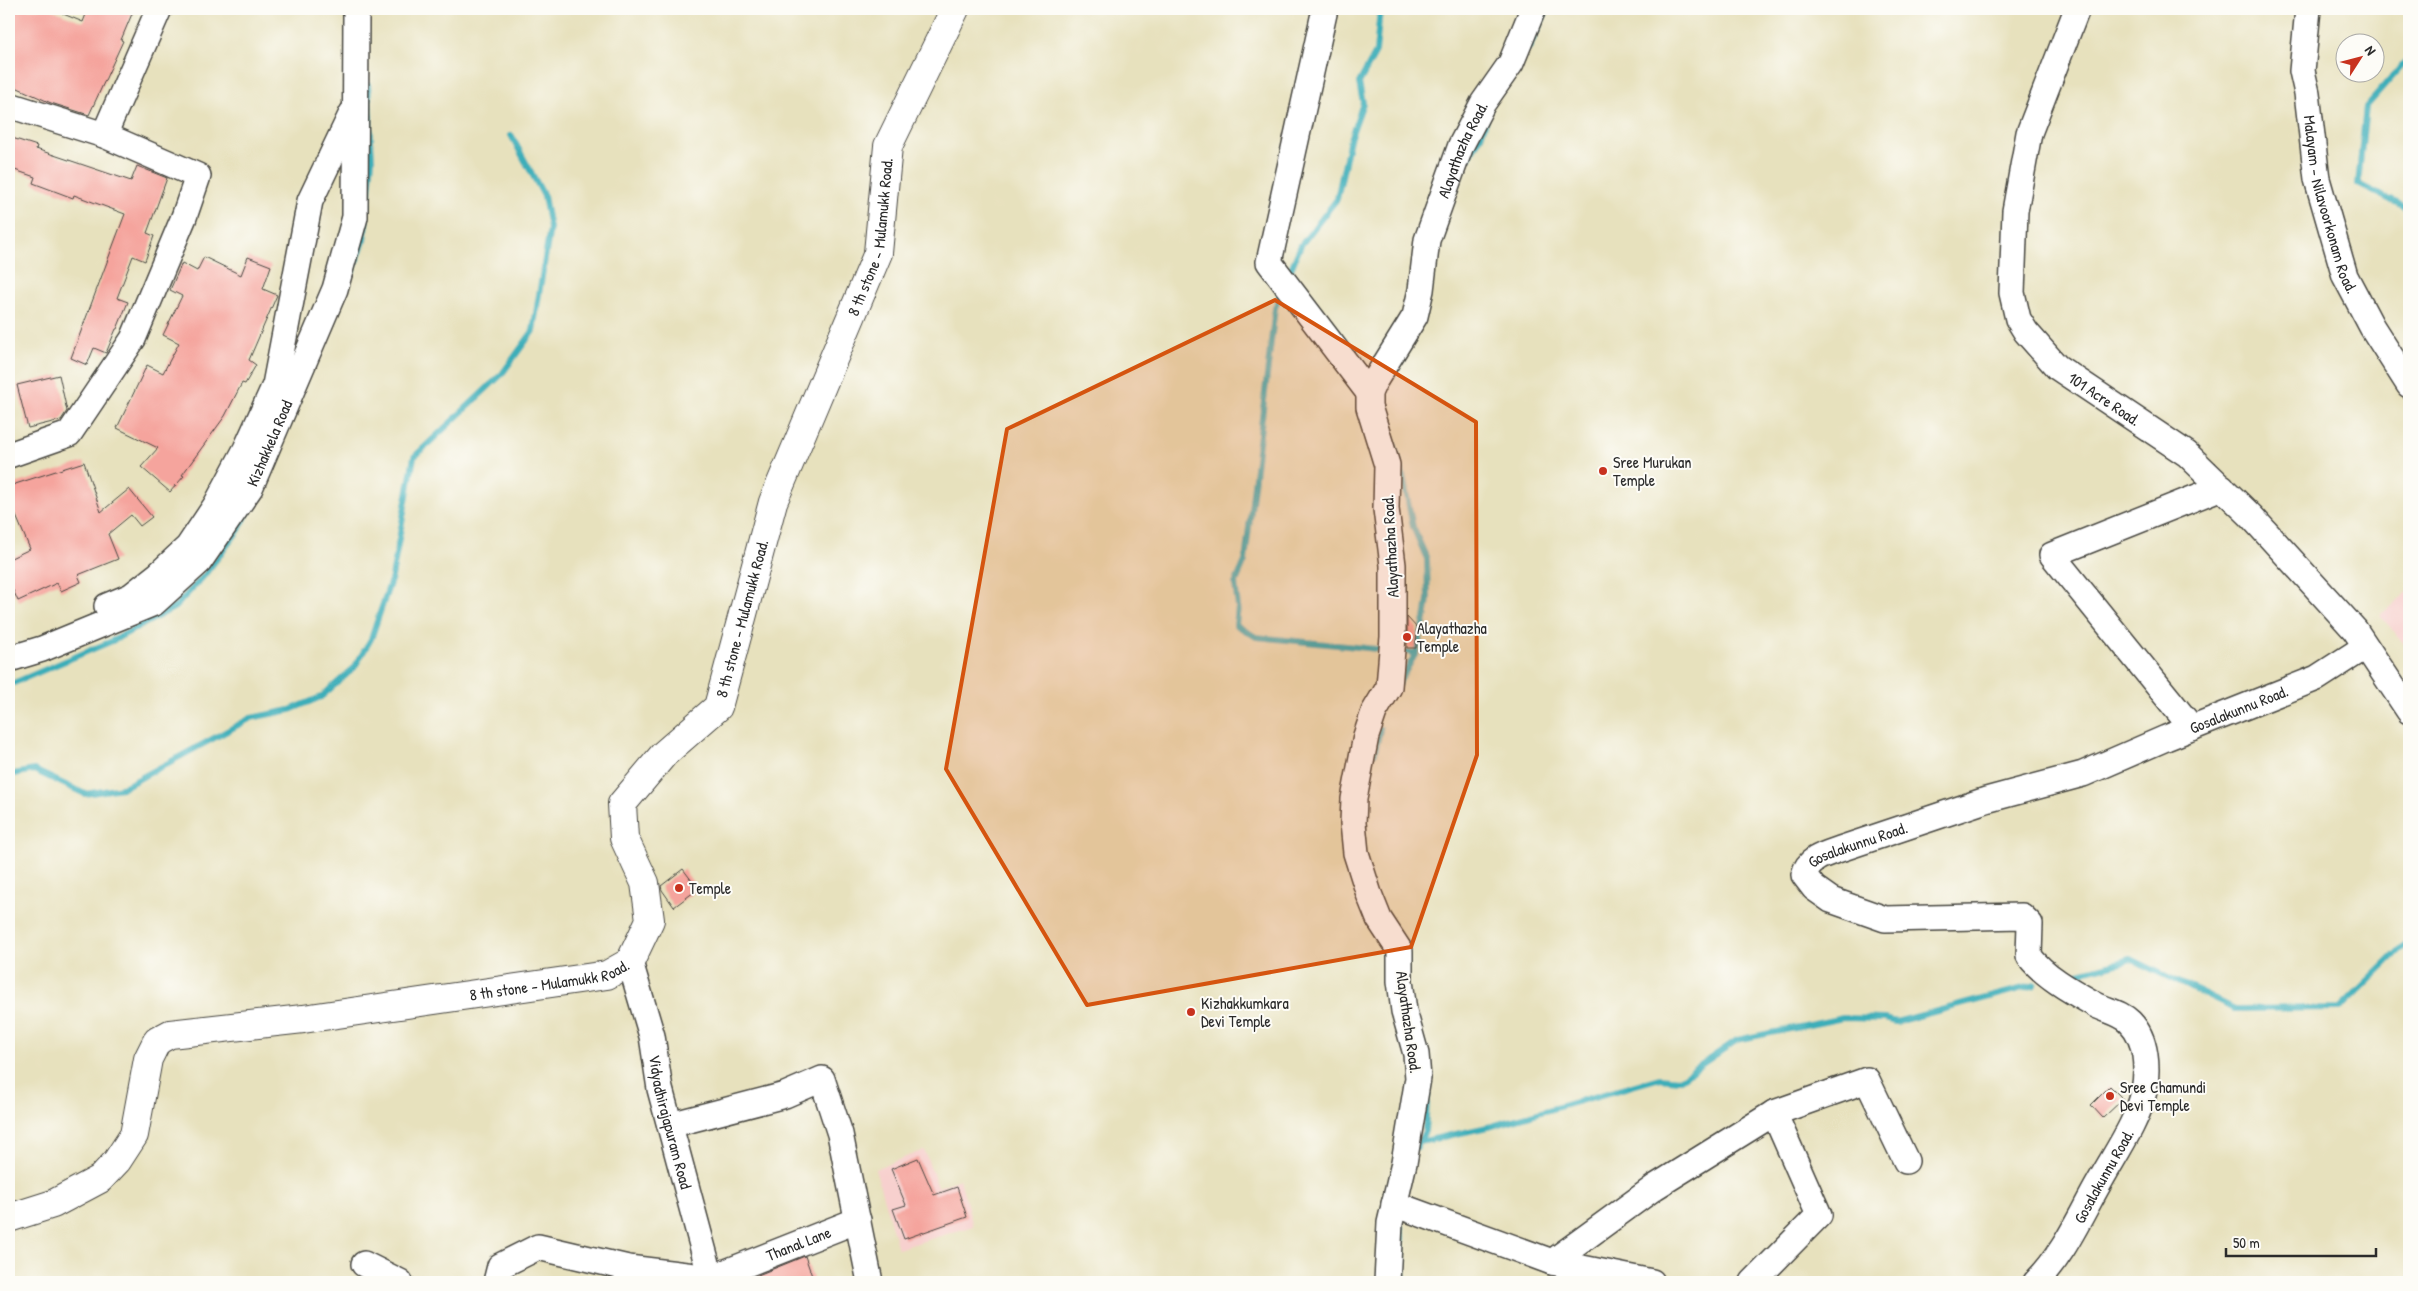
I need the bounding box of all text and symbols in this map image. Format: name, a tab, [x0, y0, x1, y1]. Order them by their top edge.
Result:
north arrow	[2336, 32, 2386, 82]
text: N	[2361, 41, 2381, 59]
street label: Alayathazha Road.	[1432, 98, 1493, 201]
street label: Malayam - Nilavoorkonam Road.	[2299, 114, 2363, 297]
street label: 8 th stone - Mulamukk Road.	[842, 157, 898, 319]
street label: 101 Acre Road.	[2064, 367, 2145, 431]
street label: Kizhakkela Road	[241, 397, 297, 490]
place label: Sree Murukan Temple	[1613, 451, 1692, 491]
marker: Sree Murukan Temple	[1597, 465, 1609, 477]
street label: Alayathazha Road.	[1376, 494, 1404, 598]
street label: 8 th stone - Mulamukk Road.	[710, 537, 773, 700]
place label: Alayathazha Temple	[1417, 617, 1487, 657]
marker: Alayathazha Temple	[1401, 631, 1413, 643]
street label: Gosalakunnu Road.	[2186, 680, 2291, 739]
street label: Gosalakunnu Road.	[1803, 816, 1910, 872]
place label: Temple	[689, 877, 732, 899]
marker: Temple	[673, 882, 685, 894]
street label: 8 th stone - Mulamukk Road.	[468, 954, 633, 1006]
street label: Alayathazha Road.	[1391, 969, 1427, 1075]
place label: Kizhakkumkara Devi Temple	[1201, 992, 1289, 1032]
marker: Kizhakkumkara Devi Temple	[1185, 1006, 1197, 1018]
street label: Vidyadhirajapuram Road	[644, 1053, 697, 1191]
place label: Sree Chamundi Devi Temple	[2120, 1076, 2206, 1116]
marker: Sree Chamundi Devi Temple	[2104, 1090, 2116, 1102]
street label: Gosalakunnu Road.	[2068, 1125, 2139, 1227]
street label: Thanal Lane	[763, 1221, 835, 1266]
scale bar	[2226, 1226, 2376, 1258]
text: 50 m	[2233, 1232, 2260, 1253]

